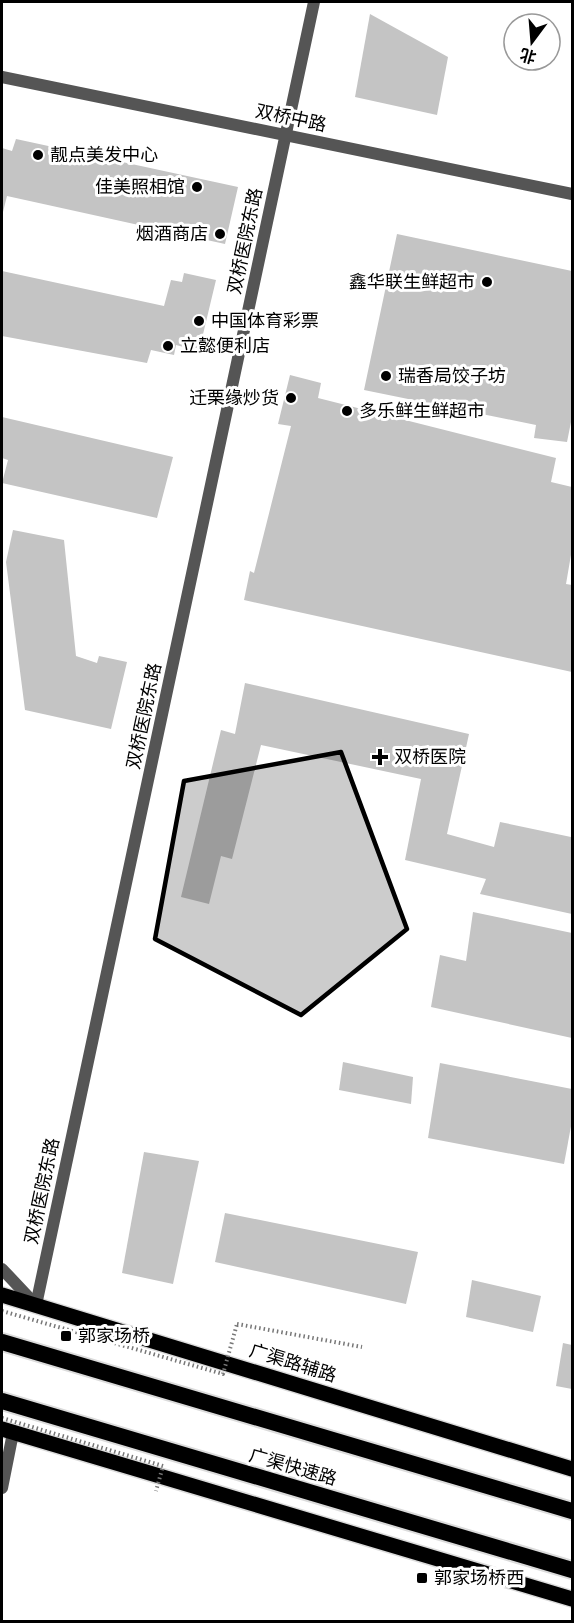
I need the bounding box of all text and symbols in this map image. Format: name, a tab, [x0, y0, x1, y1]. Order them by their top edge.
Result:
north arrow	[502, 12, 562, 72]
text: 北	[518, 44, 539, 67]
street label: 双桥中路	[253, 100, 329, 136]
place label: 靓点美发中心	[50, 144, 158, 166]
marker: 靓点美发中心	[31, 148, 45, 162]
place label: 佳美照相馆	[95, 176, 185, 198]
marker: 佳美照相馆	[190, 180, 204, 194]
street label: 双桥医院东路	[223, 186, 267, 296]
place label: 烟酒商店	[136, 223, 208, 245]
marker: 烟酒商店	[213, 227, 227, 241]
place label: 鑫华联生鲜超市	[349, 271, 475, 293]
marker: 鑫华联生鲜超市	[480, 275, 494, 289]
place label: 中国体育彩票	[211, 310, 319, 332]
marker: 中国体育彩票	[192, 314, 206, 328]
place label: 立懿便利店	[180, 335, 270, 357]
marker: 立懿便利店	[161, 339, 175, 353]
place label: 瑞香局饺子坊	[398, 365, 506, 387]
marker: 瑞香局饺子坊	[379, 369, 393, 383]
place label: 迁栗缘炒货	[189, 387, 279, 409]
marker: 迁栗缘炒货	[284, 391, 298, 405]
place label: 多乐鲜生鲜超市	[359, 400, 485, 422]
marker: 多乐鲜生鲜超市	[340, 404, 354, 418]
street label: 双桥医院东路	[122, 661, 166, 771]
place label: 双桥医院	[394, 746, 466, 768]
marker: 双桥医院	[371, 748, 389, 766]
street label: 双桥医院东路	[20, 1136, 64, 1246]
place label: 郭家场桥	[78, 1325, 150, 1347]
marker: 郭家场桥	[59, 1329, 73, 1343]
street label: 广渠路辅路	[247, 1339, 339, 1387]
street label: 广渠快速路	[247, 1444, 339, 1490]
place label: 郭家场桥西	[434, 1567, 524, 1589]
marker: 郭家场桥西	[415, 1571, 429, 1585]

